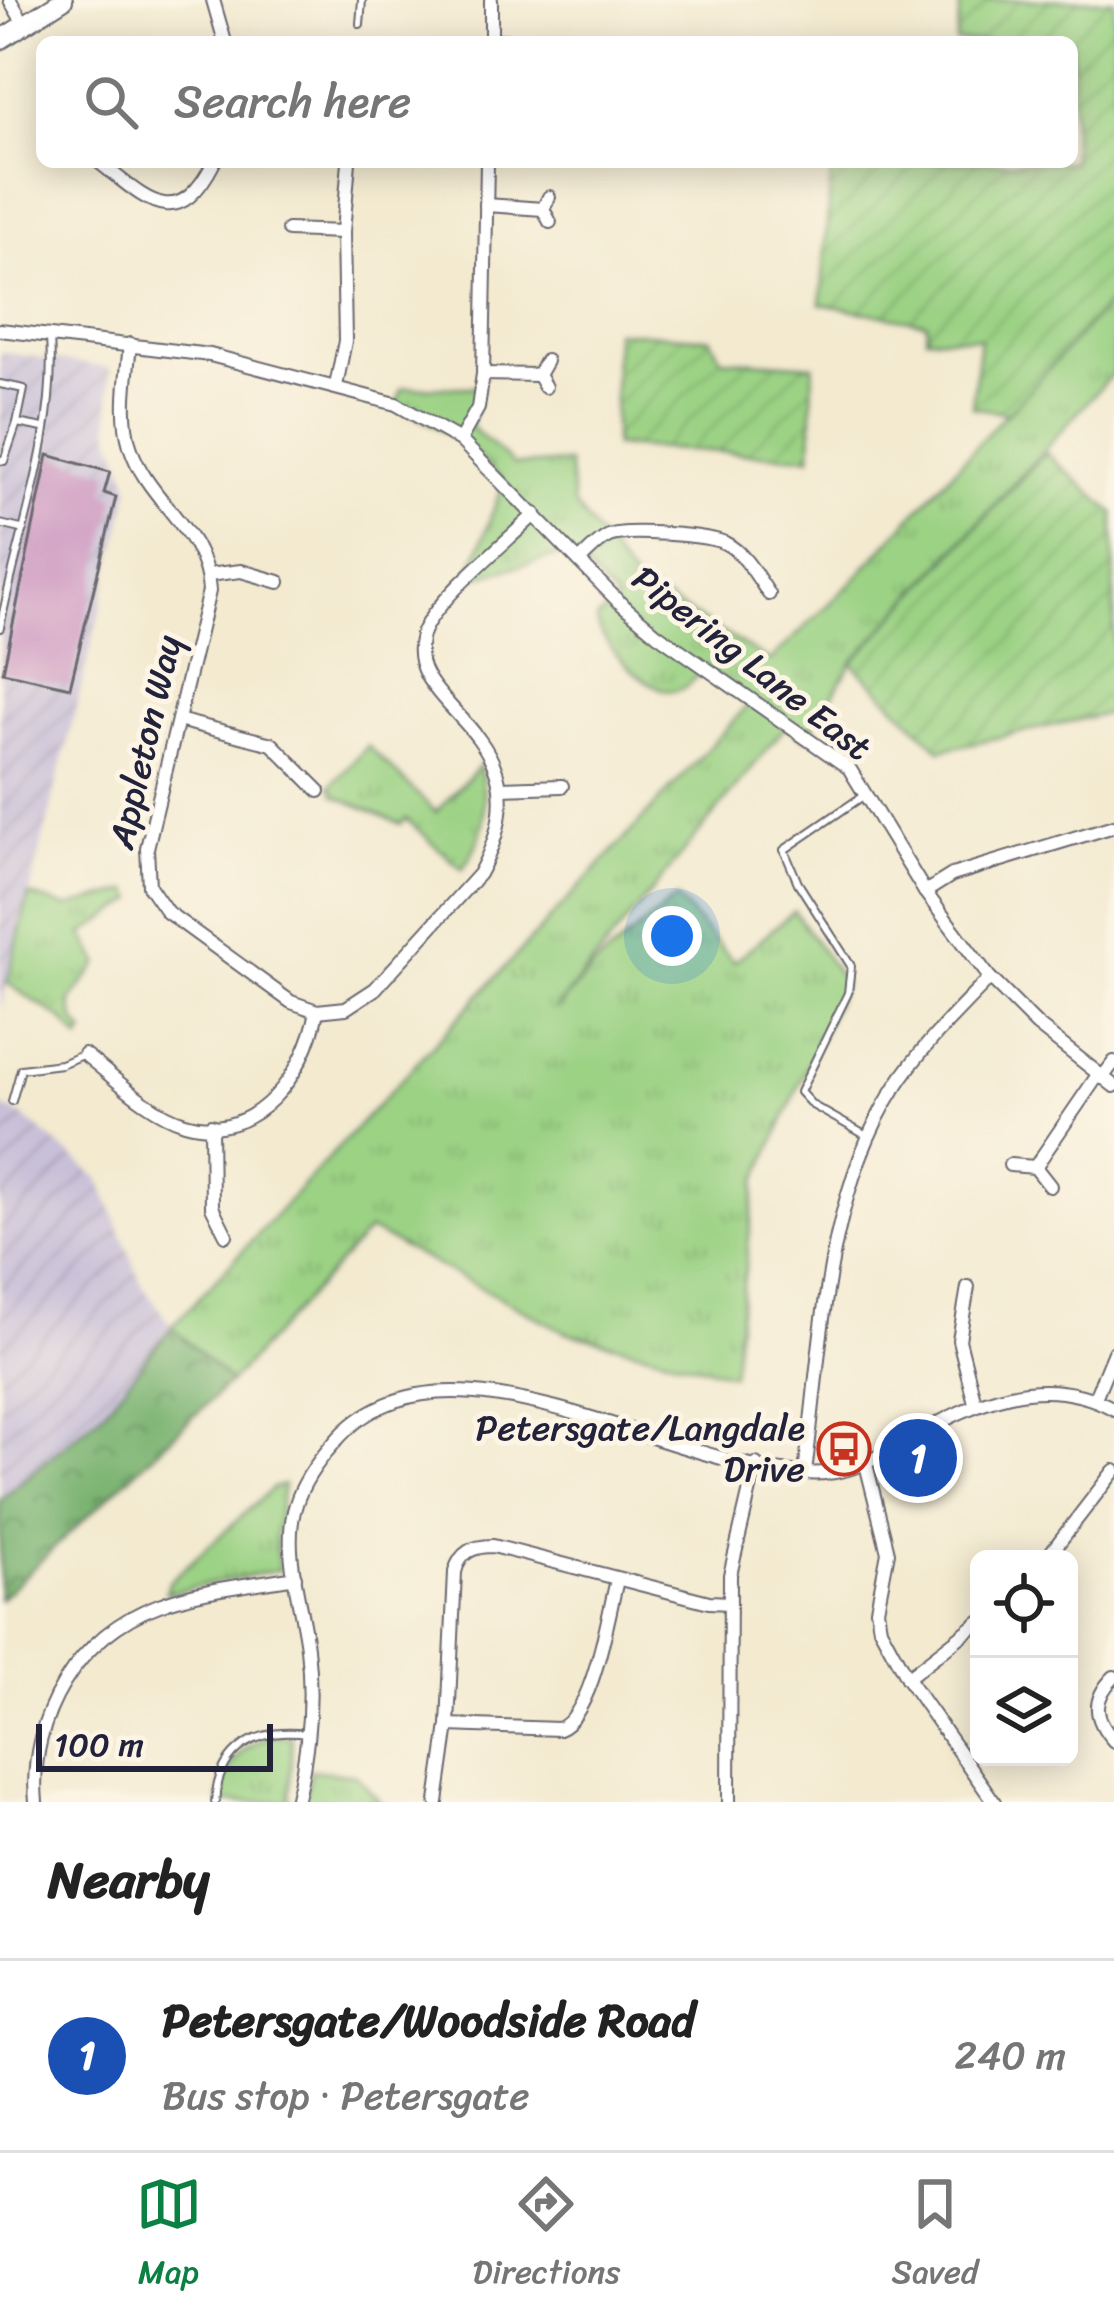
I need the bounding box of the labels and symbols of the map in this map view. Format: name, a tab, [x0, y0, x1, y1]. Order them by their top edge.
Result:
street label: Pipering Lane East	[617, 548, 887, 778]
street label: Appleton Way	[89, 628, 201, 856]
your location	[642, 906, 702, 966]
place label: Petersgate/Langdale Drive	[476, 1396, 805, 1501]
pin: 1	[879, 1413, 957, 1503]
bus stop icon: Petersgate/Langdale Drive	[816, 1421, 872, 1477]
scale bar	[36, 1718, 273, 1771]

